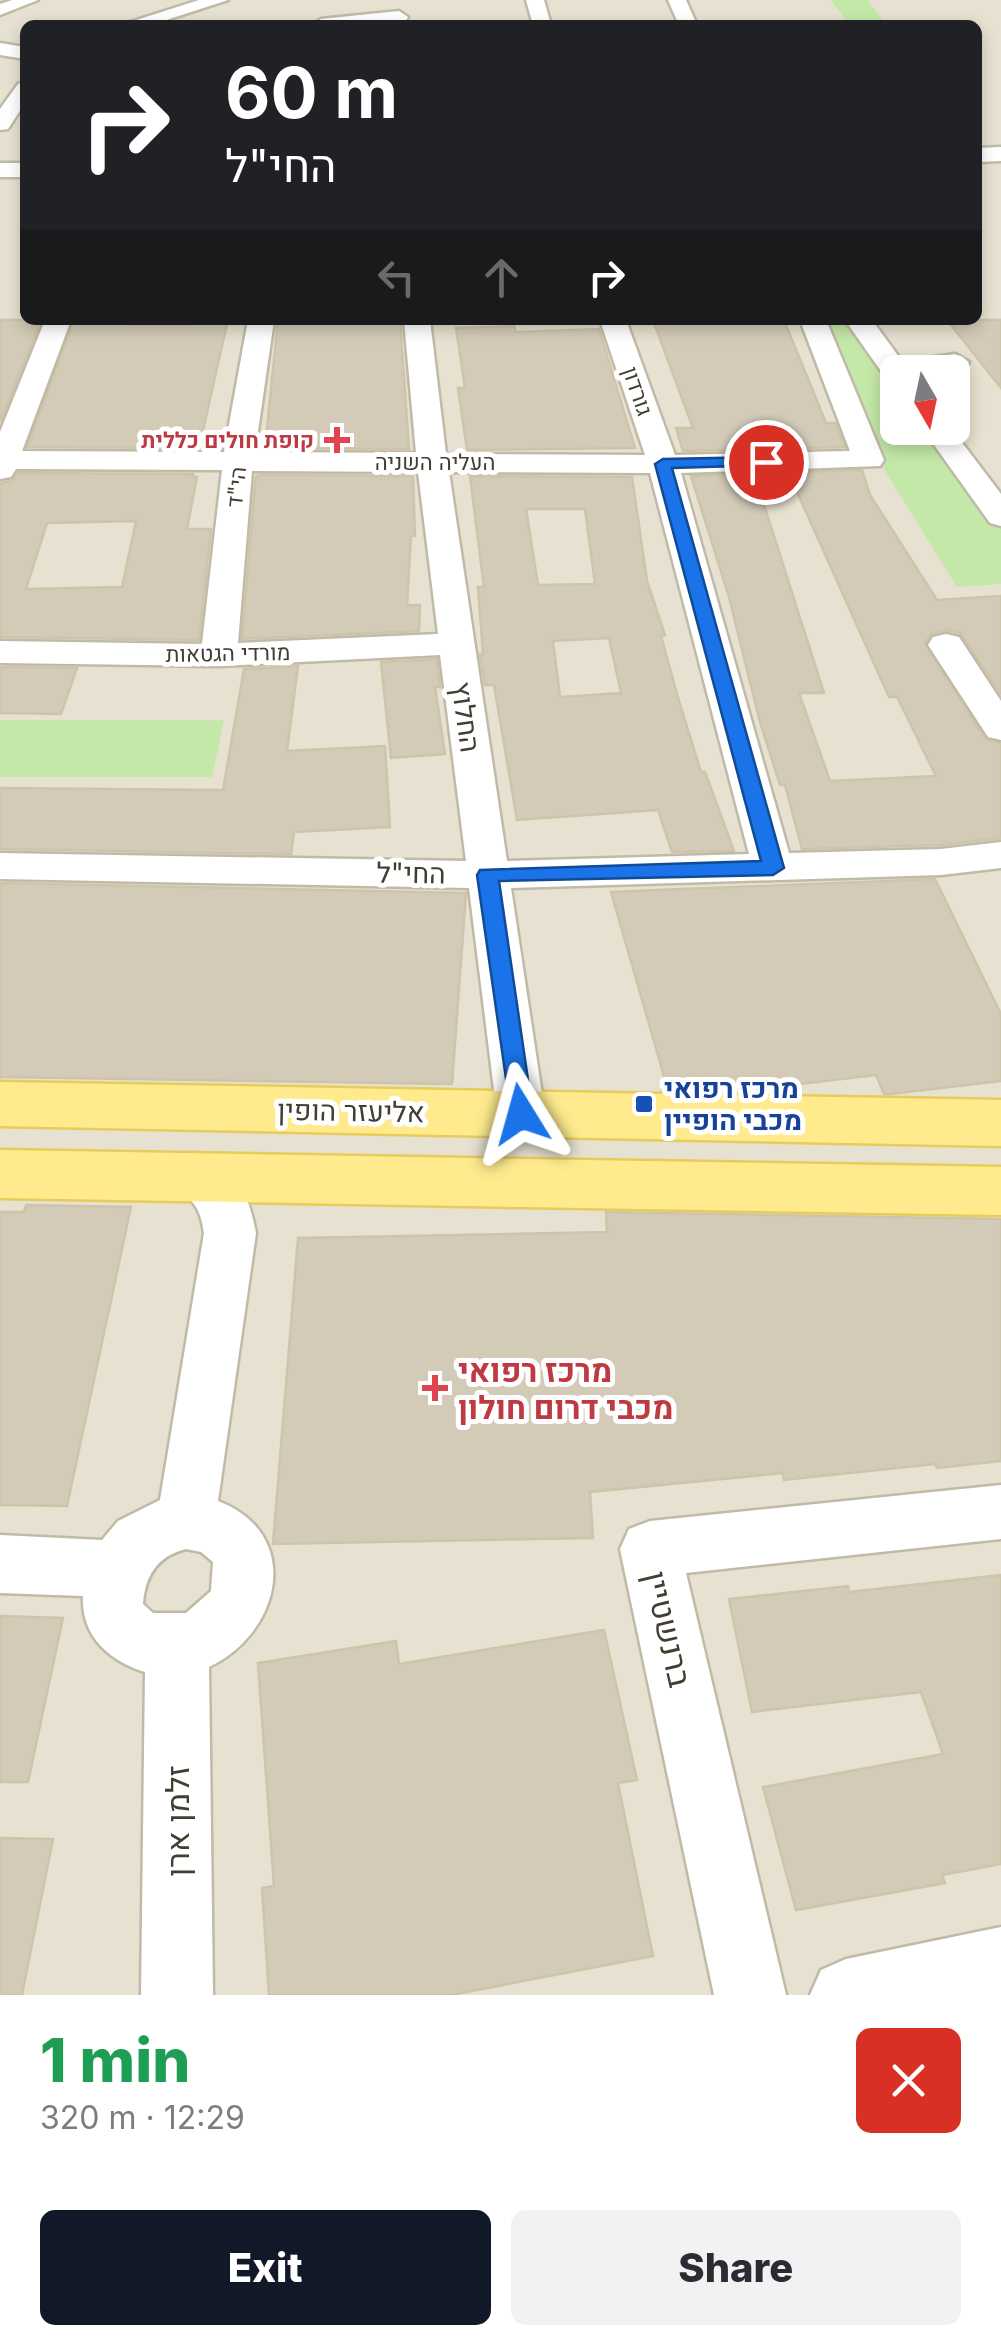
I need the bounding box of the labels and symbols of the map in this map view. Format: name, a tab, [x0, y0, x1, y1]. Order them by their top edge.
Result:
north arrow	[880, 355, 970, 445]
street label: גורדון	[618, 363, 658, 419]
pin	[724, 420, 809, 505]
place label: קופת חולים כללית	[141, 427, 314, 453]
marker: קופת חולים כללית	[324, 427, 350, 453]
street label: העליה השניה	[375, 449, 495, 475]
street label: הי"ד	[221, 465, 251, 509]
street label: מורדי הגטאות	[165, 639, 291, 667]
street label: החלוץ	[444, 679, 488, 755]
street label: החי"ל	[376, 855, 446, 891]
position arrow	[469, 1062, 573, 1166]
place label: מרכז רפואי מכבי הופיין	[664, 1071, 802, 1137]
street label: אליעזר הופין	[277, 1093, 425, 1129]
marker: מרכז רפואי מכבי הופיין	[633, 1093, 655, 1115]
place label: מרכז רפואי מכבי דרום חולון	[458, 1351, 673, 1427]
marker: מרכז רפואי מכבי דרום חולון	[422, 1375, 448, 1401]
street label: ברנשטיין	[636, 1567, 700, 1691]
street label: זלמן ארן	[158, 1765, 197, 1877]

